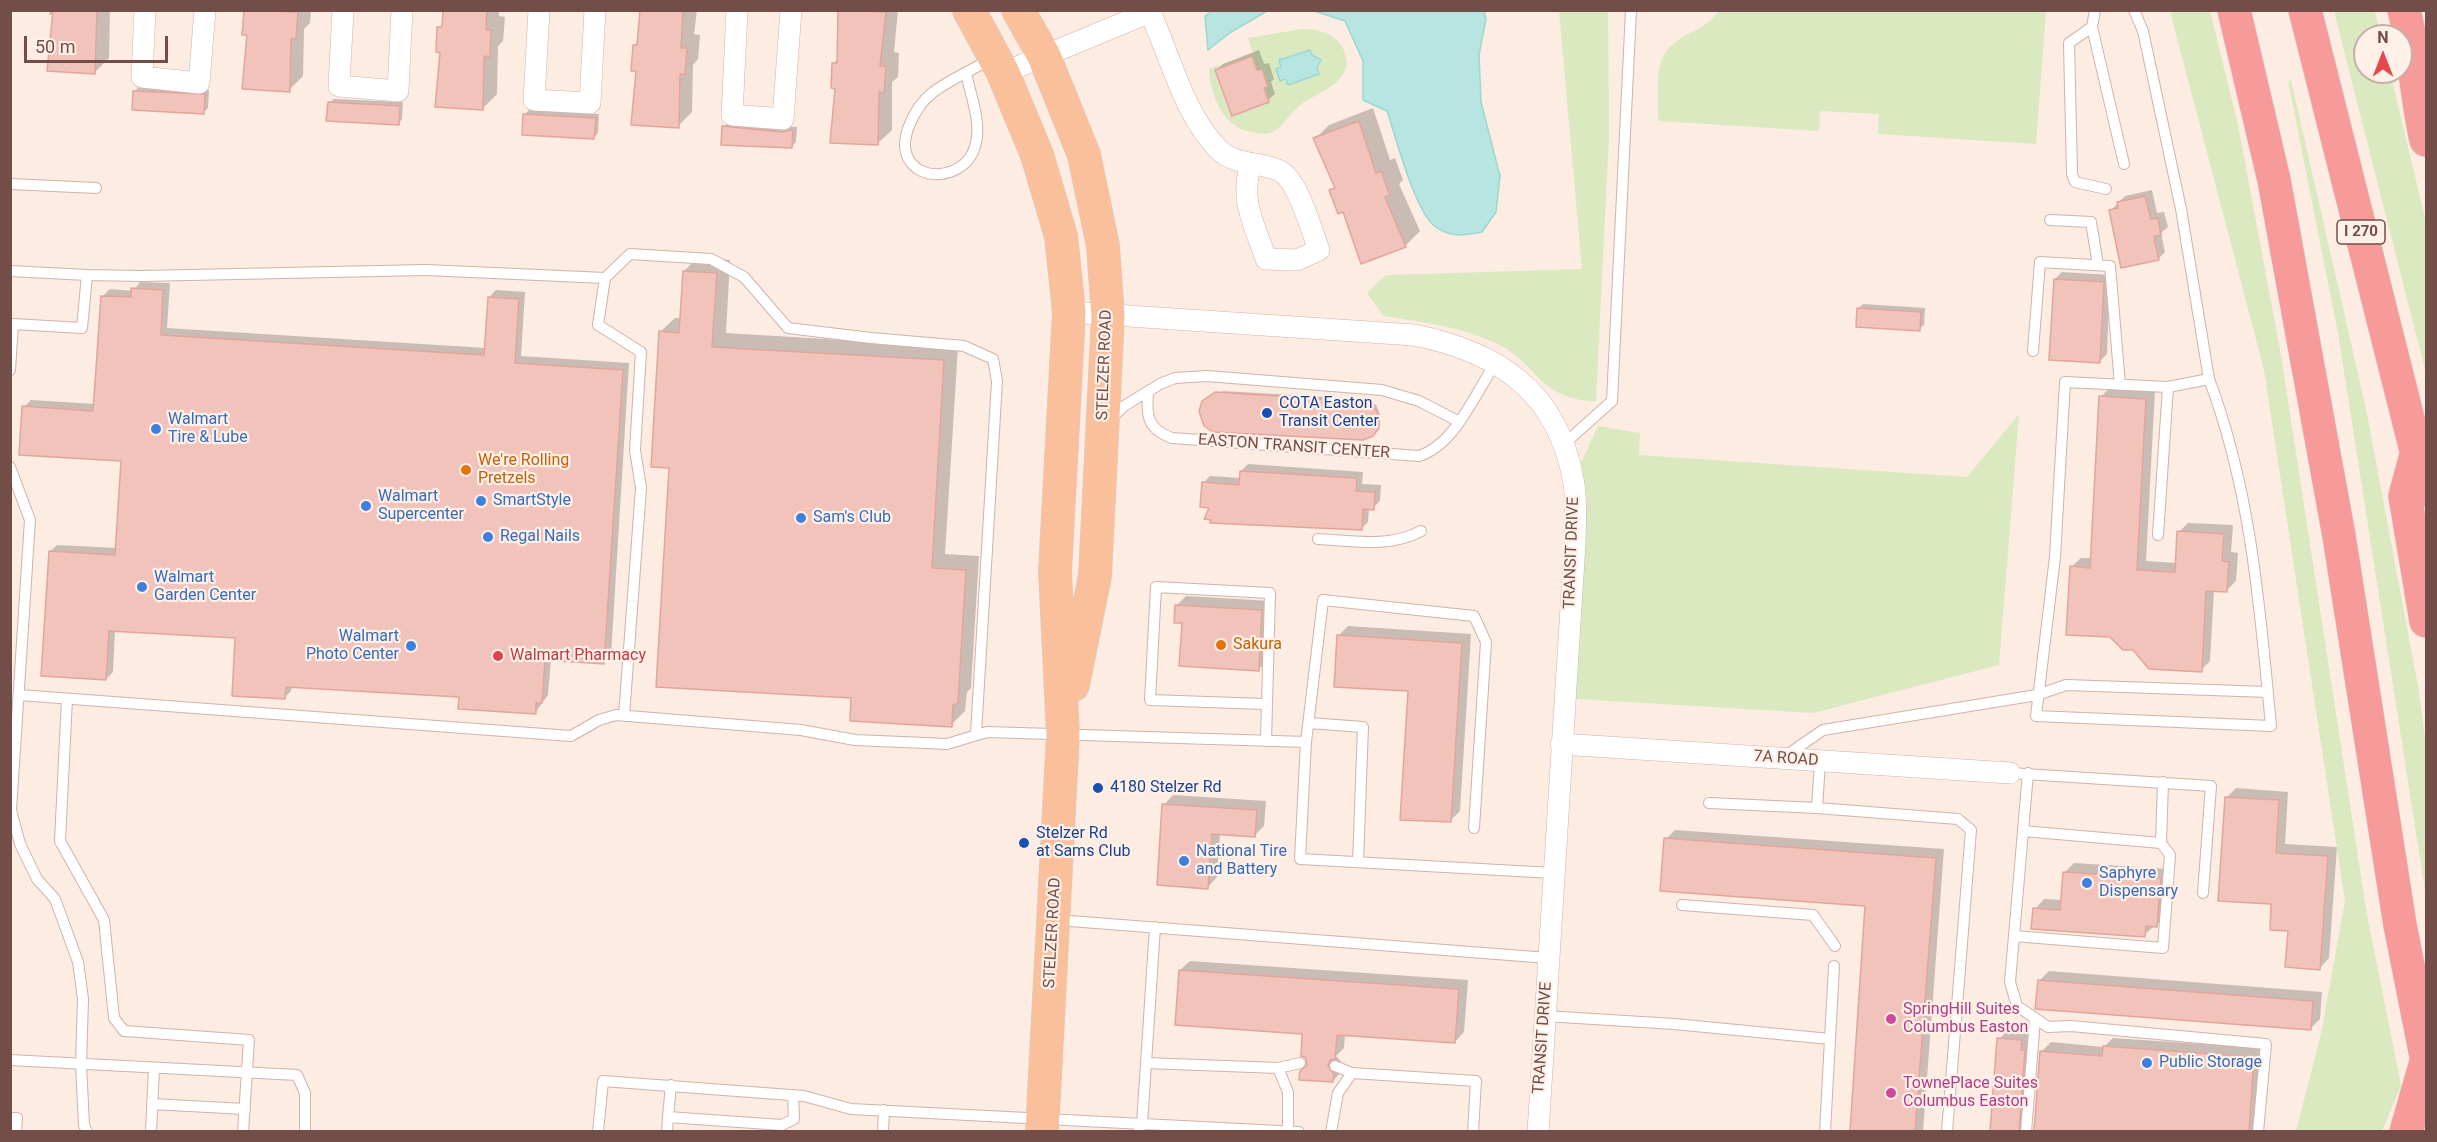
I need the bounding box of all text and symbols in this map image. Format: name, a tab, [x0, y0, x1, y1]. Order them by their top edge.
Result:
scale bar	[27, 24, 171, 62]
north arrow	[2353, 24, 2413, 84]
text: N	[2377, 28, 2389, 47]
text: 50 m	[35, 36, 75, 57]
road number: I 270	[2337, 220, 2385, 244]
street label: STELZER ROAD	[1093, 309, 1117, 421]
place label: COTA Easton Transit Center	[1279, 394, 1379, 432]
marker: COTA Easton Transit Center	[1260, 406, 1274, 420]
place label: Walmart Tire & Lube	[168, 410, 248, 448]
marker: Walmart Tire & Lube	[149, 422, 163, 436]
street label: EASTON TRANSIT CENTER	[1197, 431, 1391, 463]
place label: We're Rolling Pretzels	[478, 451, 569, 489]
marker: We're Rolling Pretzels	[459, 463, 473, 477]
place label: Walmart Supercenter	[378, 487, 464, 525]
place label: SmartStyle	[493, 491, 571, 511]
marker: SmartStyle	[474, 494, 488, 508]
street label: TRANSIT DRIVE	[1560, 497, 1584, 609]
marker: Walmart Supercenter	[359, 499, 373, 513]
place label: Sam's Club	[813, 508, 891, 528]
marker: Sam's Club	[794, 511, 808, 525]
place label: Regal Nails	[500, 527, 580, 547]
marker: Regal Nails	[481, 530, 495, 544]
place label: Walmart Garden Center	[154, 568, 256, 606]
marker: Walmart Garden Center	[135, 580, 149, 594]
place label: Walmart Photo Center	[306, 627, 399, 665]
place label: Sakura	[1233, 635, 1282, 655]
marker: Sakura	[1214, 638, 1228, 652]
marker: Walmart Photo Center	[404, 639, 418, 653]
place label: Walmart Pharmacy	[510, 646, 646, 666]
marker: Walmart Pharmacy	[491, 649, 505, 663]
street label: 7A ROAD	[1753, 747, 1819, 771]
place label: 4180 Stelzer Rd	[1110, 778, 1222, 798]
marker: 4180 Stelzer Rd	[1091, 781, 1105, 795]
place label: Stelzer Rd at Sams Club	[1036, 824, 1130, 862]
marker: Stelzer Rd at Sams Club	[1017, 836, 1031, 850]
place label: National Tire and Battery	[1196, 842, 1287, 880]
marker: National Tire and Battery	[1177, 854, 1191, 868]
place label: Saphyre Dispensary	[2099, 864, 2178, 902]
marker: Saphyre Dispensary	[2080, 876, 2094, 890]
street label: STELZER ROAD	[1041, 877, 1065, 989]
street label: TRANSIT DRIVE	[1530, 981, 1556, 1095]
place label: SpringHill Suites Columbus Easton	[1903, 1000, 2028, 1038]
marker: SpringHill Suites Columbus Easton	[1884, 1012, 1898, 1026]
place label: Public Storage	[2159, 1053, 2262, 1073]
marker: Public Storage	[2140, 1056, 2154, 1070]
place label: TownePlace Suites Columbus Easton	[1903, 1074, 2038, 1112]
marker: TownePlace Suites Columbus Easton	[1884, 1086, 1898, 1100]

